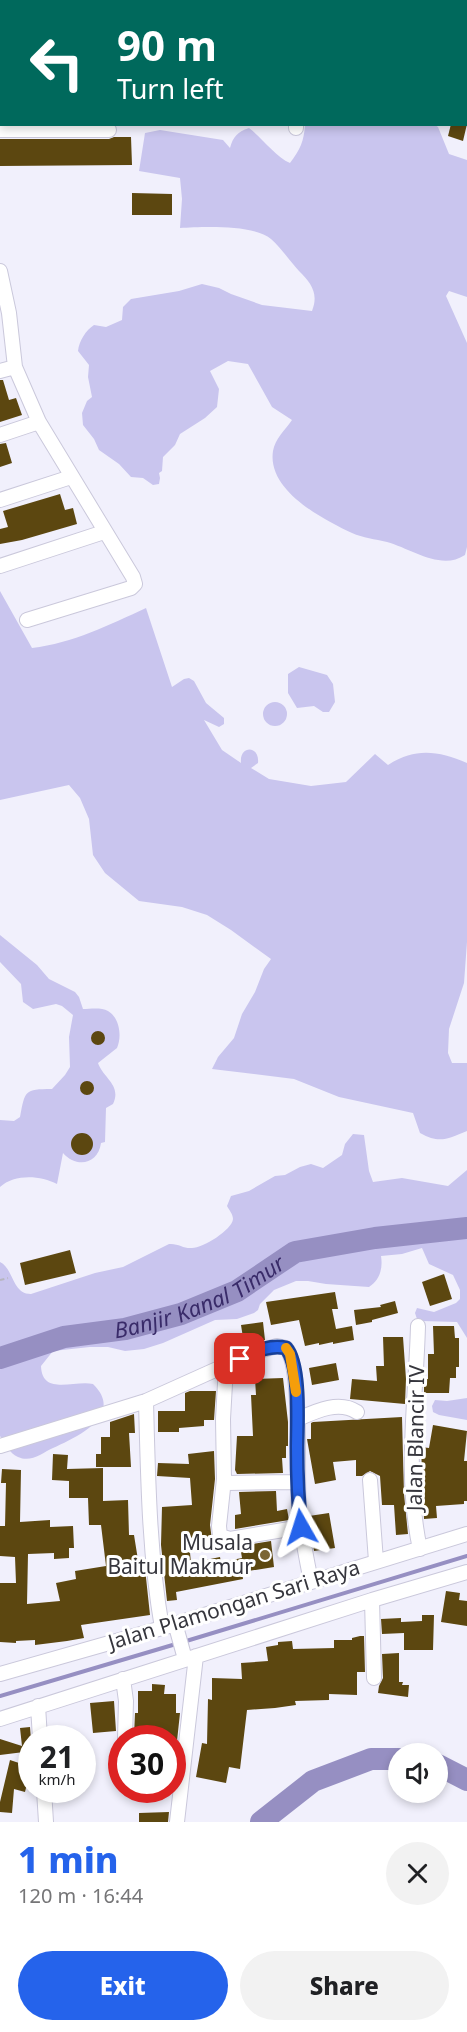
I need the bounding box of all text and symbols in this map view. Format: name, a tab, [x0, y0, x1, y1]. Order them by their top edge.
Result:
text: 90 m	[117, 16, 217, 73]
icon: left	[18, 24, 96, 102]
text: Turn left	[117, 70, 223, 107]
water label: Banjir Kanal Timur	[112, 1247, 291, 1344]
pin	[214, 1333, 265, 1384]
icon: arrive	[223, 1342, 256, 1375]
street label: Jalan Blancir IV	[400, 1364, 430, 1513]
position arrow	[269, 1495, 333, 1559]
place label: Musala Baitul Makmur	[107, 1528, 253, 1580]
marker: Musala Baitul Makmur	[258, 1548, 272, 1562]
street label: Jalan Plamongan Sari Raya	[103, 1552, 363, 1656]
speed limit sign: 30	[108, 1725, 186, 1803]
text: 21	[40, 1736, 74, 1777]
map controls	[388, 1743, 448, 1803]
button: sound	[388, 1743, 448, 1803]
text: km/h	[39, 1769, 75, 1789]
text: 1 min	[18, 1835, 119, 1884]
button: close	[386, 1842, 449, 1905]
text: 120 m · 16:44	[18, 1882, 143, 1909]
button: Exit	[18, 1951, 228, 2020]
button: Share	[240, 1951, 449, 2020]

